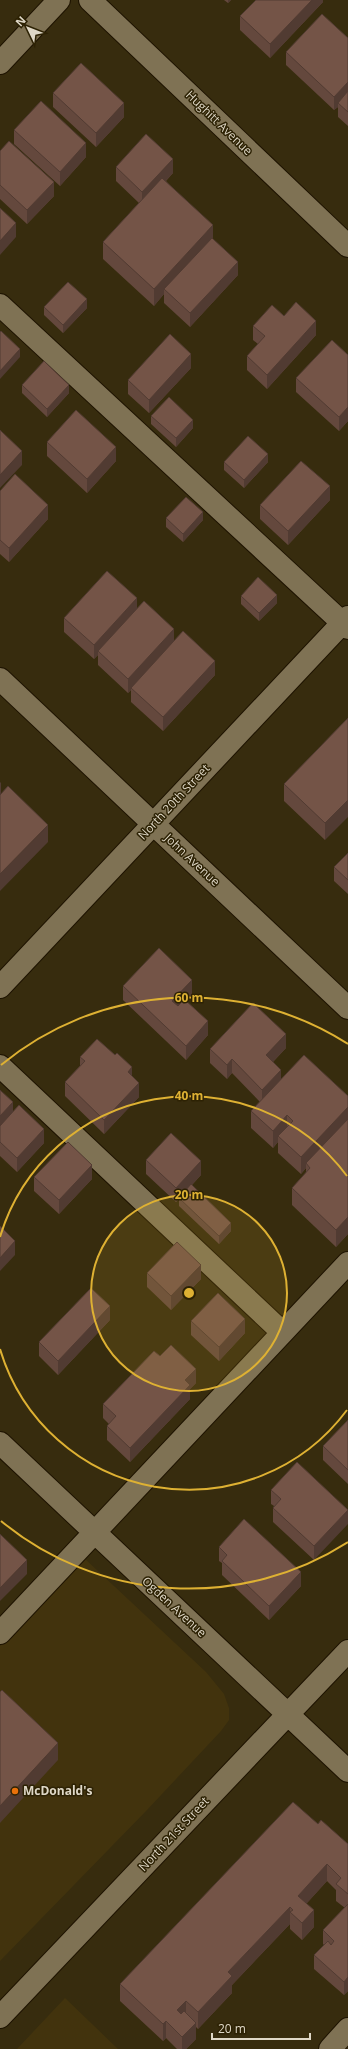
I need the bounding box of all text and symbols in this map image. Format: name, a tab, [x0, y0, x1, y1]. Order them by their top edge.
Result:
north arrow	[8, 8, 48, 48]
text: N	[12, 12, 29, 29]
street label: Hughitt Avenue	[182, 86, 257, 159]
street label: North 20th Street	[134, 760, 213, 843]
street label: John Avenue	[160, 829, 224, 890]
text: 60 m	[175, 989, 203, 1006]
text: 40 m	[175, 1087, 203, 1104]
text: 20 m	[175, 1186, 203, 1203]
centre of rings	[182, 1286, 196, 1300]
street label: Ogden Avenue	[138, 1572, 210, 1641]
place label: McDonald's	[23, 1782, 92, 1799]
marker: McDonald's	[10, 1786, 20, 1796]
street label: North 21st Street	[135, 1793, 213, 1875]
scale bar	[212, 2015, 310, 2041]
text: 20 m	[218, 2020, 246, 2037]

